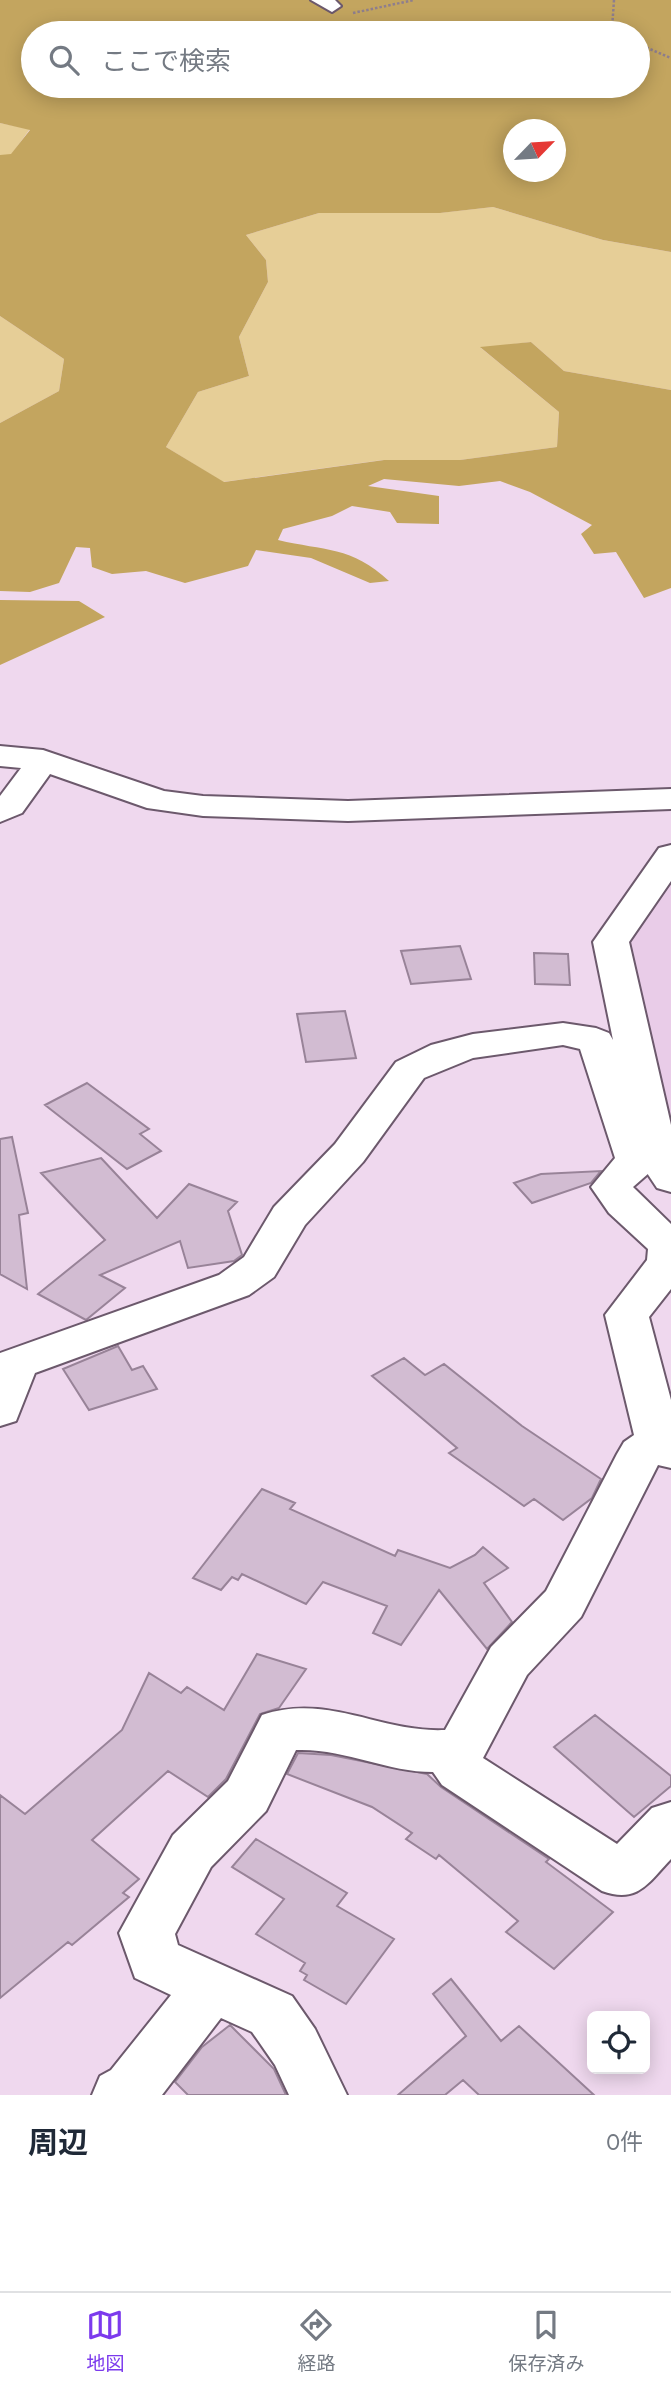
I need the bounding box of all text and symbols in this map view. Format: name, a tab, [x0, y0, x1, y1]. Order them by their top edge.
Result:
search box	[21, 21, 650, 98]
icon: search	[45, 41, 83, 79]
text: ここで検索	[101, 42, 231, 80]
north arrow	[503, 119, 566, 182]
map controls	[587, 2011, 650, 2074]
button: locate	[587, 2011, 650, 2074]
text: 周辺	[28, 2121, 88, 2164]
text: 0件	[606, 2125, 643, 2159]
tab: 地図	[86, 2306, 125, 2377]
tab: 経路	[297, 2306, 336, 2377]
tab: 保存済み	[508, 2306, 585, 2377]

